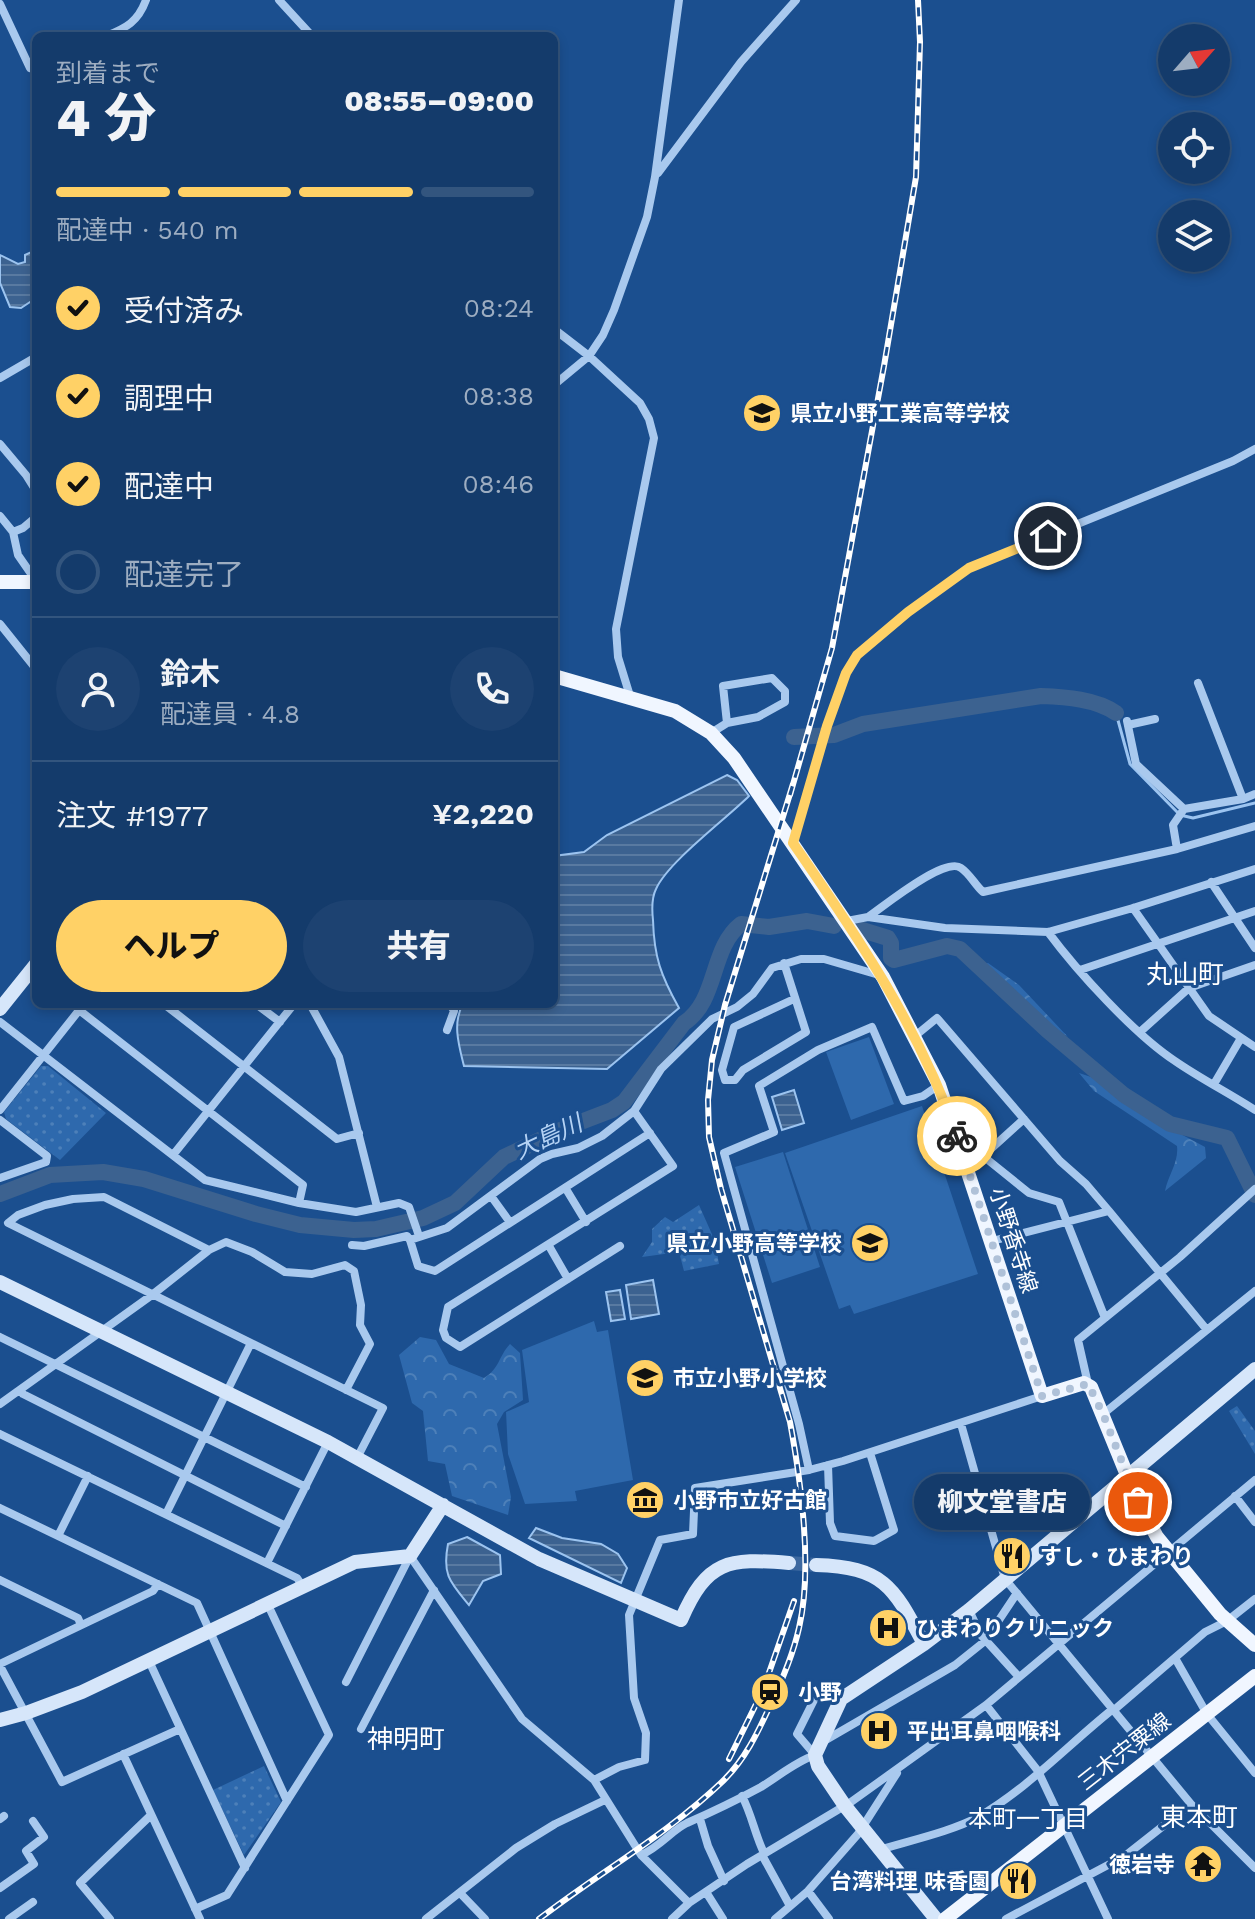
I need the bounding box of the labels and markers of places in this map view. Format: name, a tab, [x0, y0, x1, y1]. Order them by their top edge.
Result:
school or university icon: 県立小野工業高等学校	[741, 392, 783, 434]
place label: 県立小野工業高等学校	[790, 401, 1010, 426]
pin	[1014, 502, 1082, 570]
school or university icon: 県立小野高等学校	[849, 1222, 891, 1264]
place label: 県立小野高等学校	[666, 1231, 842, 1256]
school or university icon: 市立小野小学校	[624, 1357, 666, 1399]
place label: 市立小野小学校	[673, 1366, 827, 1391]
pin	[1104, 1468, 1172, 1536]
callout: 柳文堂書店	[914, 1474, 1090, 1530]
museum icon: 小野市立好古館	[624, 1479, 666, 1521]
place label: 小野市立好古館	[673, 1488, 827, 1513]
restaurant icon: すし・ひまわり	[991, 1535, 1033, 1577]
place label: すし・ひまわり	[1040, 1544, 1194, 1569]
hospital icon: ひまわりクリニック	[867, 1607, 909, 1649]
place label: ひまわりクリニック	[916, 1616, 1114, 1641]
station icon: 小野	[749, 1671, 791, 1713]
place label: 小野	[798, 1680, 842, 1705]
hospital icon: 平出耳鼻咽喉科	[858, 1710, 900, 1752]
place label: 平出耳鼻咽喉科	[907, 1719, 1061, 1744]
temple icon: 徳岩寺	[1182, 1843, 1224, 1885]
place label: 徳岩寺	[1109, 1852, 1175, 1877]
restaurant icon: 台湾料理 味香園	[997, 1860, 1039, 1902]
place label: 台湾料理 味香園	[830, 1869, 990, 1894]

